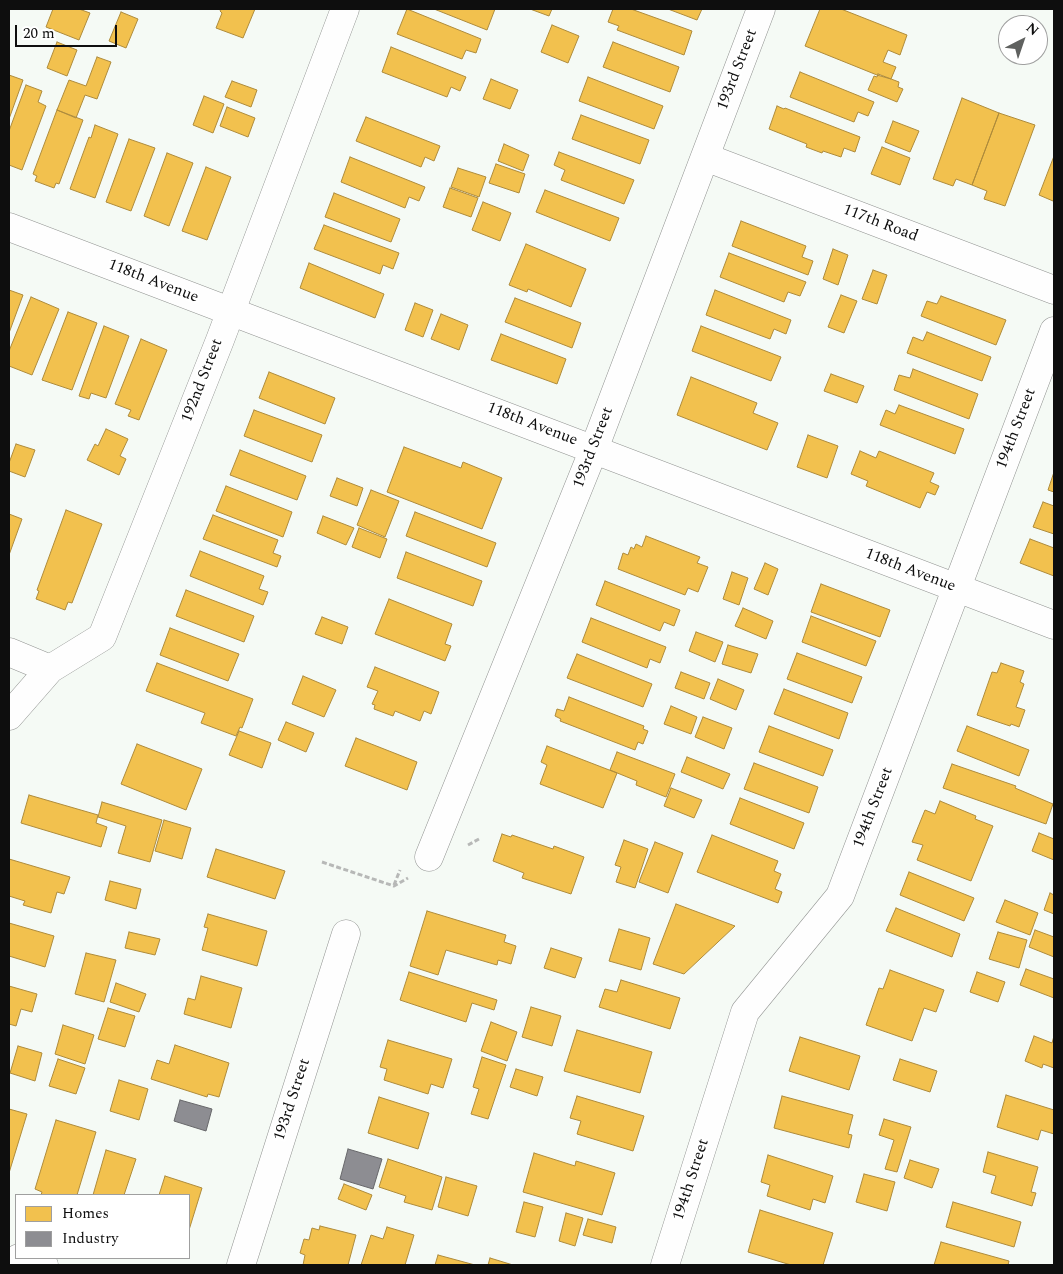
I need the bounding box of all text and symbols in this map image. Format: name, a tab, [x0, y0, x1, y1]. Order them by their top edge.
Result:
scale bar	[18, 15, 120, 47]
north arrow	[998, 15, 1048, 65]
text: N	[1021, 17, 1044, 41]
text: 20 m	[23, 22, 55, 45]
street label: 193rd Street	[714, 27, 762, 113]
street label: 117th Road	[840, 201, 920, 247]
street label: 118th Avenue	[105, 256, 201, 308]
street label: 192nd Street	[178, 336, 228, 426]
street label: 194th Street	[993, 386, 1041, 472]
street label: 118th Avenue	[484, 399, 580, 451]
street label: 193rd Street	[570, 405, 618, 491]
street label: 118th Avenue	[862, 545, 958, 597]
street label: 194th Street	[850, 765, 898, 851]
street label: 193rd Street	[271, 1056, 315, 1144]
street label: 194th Street	[670, 1137, 714, 1223]
legend	[15, 1194, 190, 1259]
text: Homes	[62, 1202, 109, 1225]
text: Industry	[62, 1227, 118, 1250]

